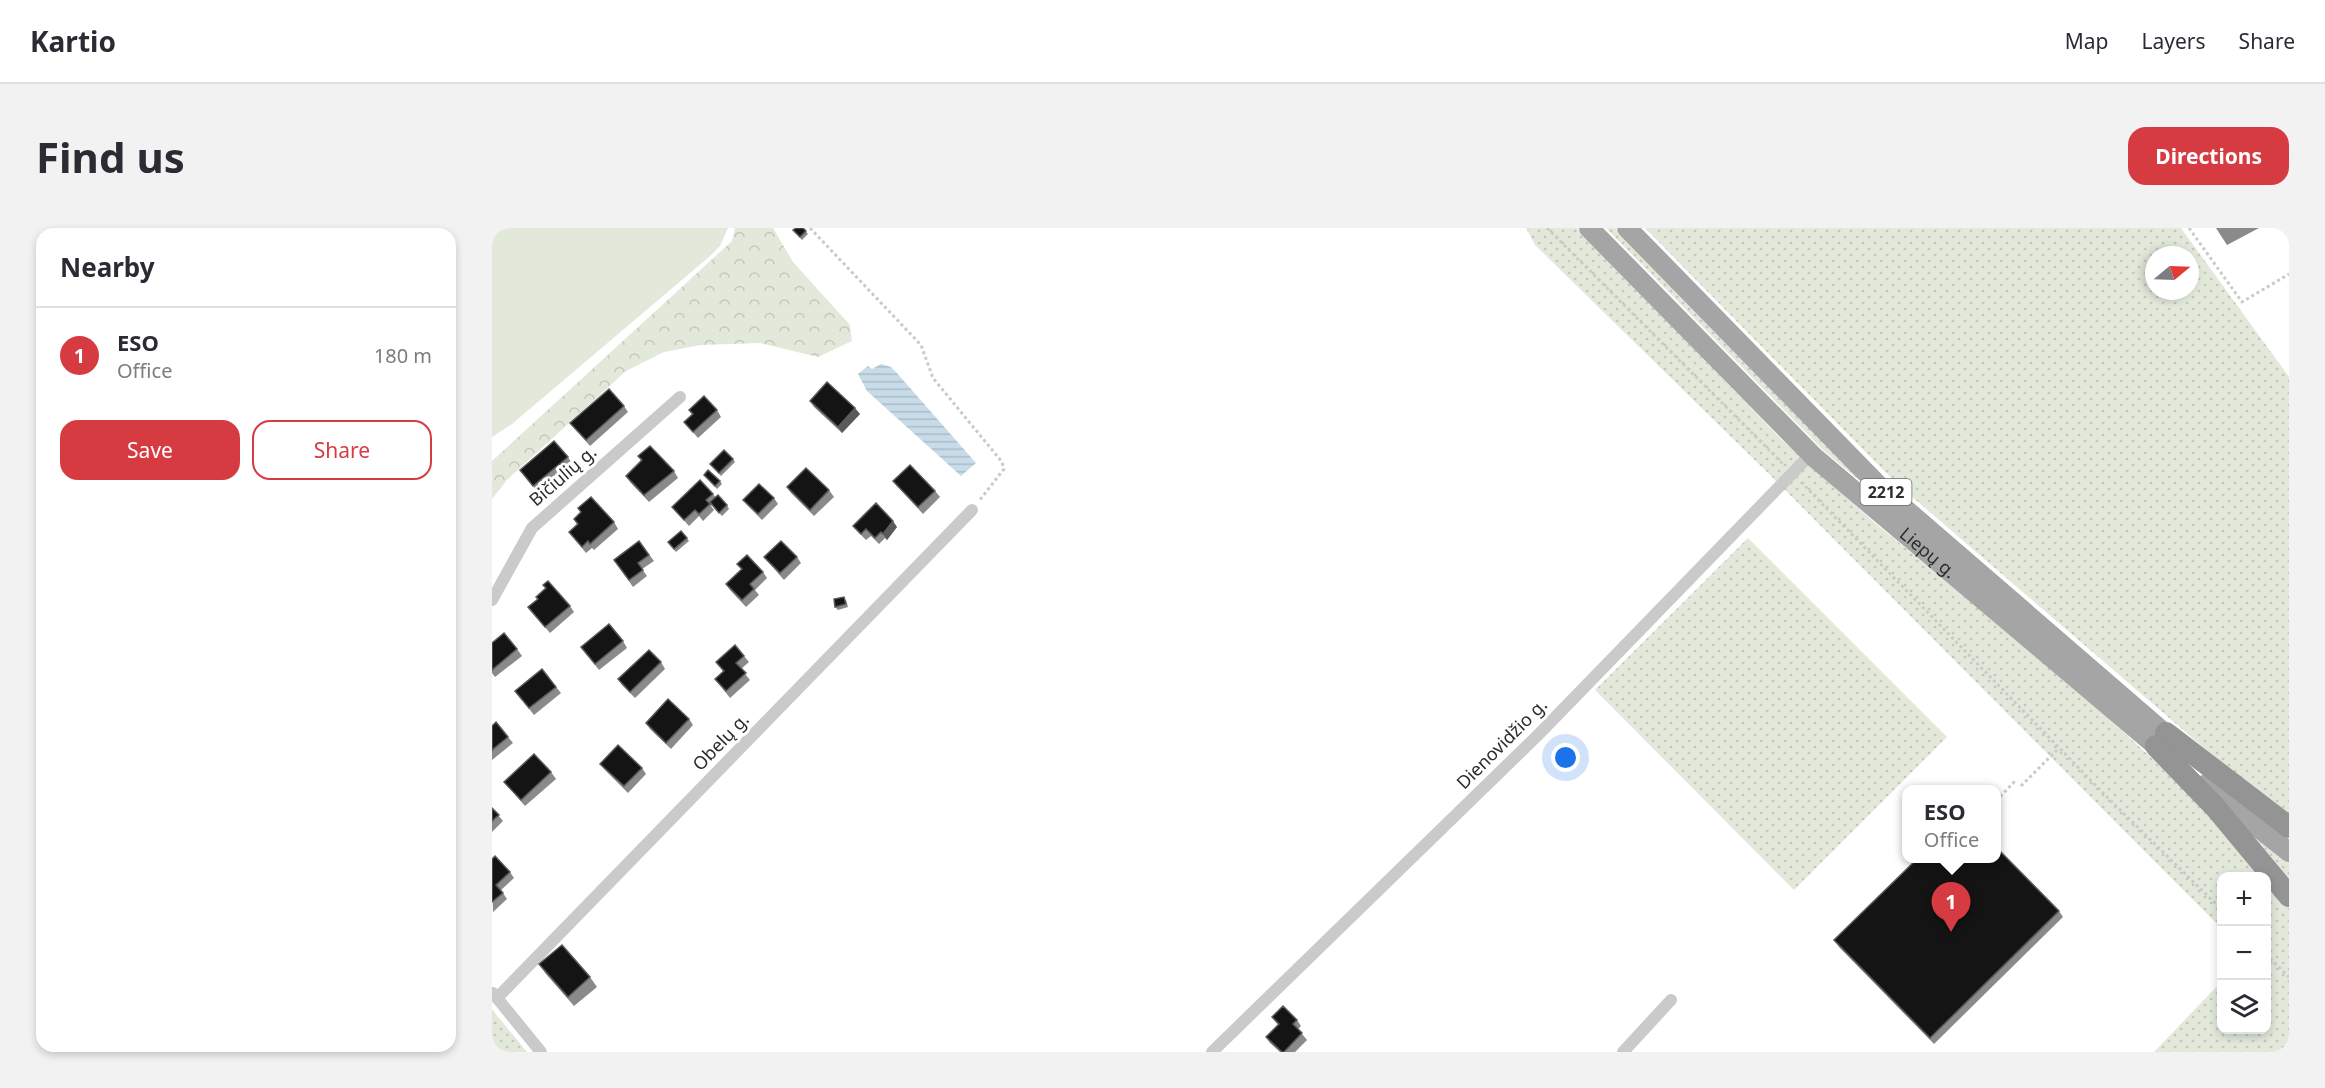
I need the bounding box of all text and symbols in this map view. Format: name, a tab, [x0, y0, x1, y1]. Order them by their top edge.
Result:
text: Kartio	[30, 22, 116, 60]
text: Map	[2065, 27, 2109, 55]
text: Layers	[2142, 27, 2206, 55]
text: Share	[2239, 27, 2295, 55]
button: Directions	[2128, 127, 2289, 185]
text: Find us	[36, 128, 185, 185]
north arrow	[2145, 246, 2199, 300]
text: Nearby	[60, 249, 155, 285]
text: ESO	[117, 327, 159, 357]
text: 1	[74, 342, 85, 369]
text: 180 m	[374, 342, 432, 369]
text: Office	[117, 357, 172, 384]
button: Save	[60, 420, 240, 480]
button: Share	[252, 420, 432, 480]
street label: Bičiulių g.	[524, 439, 601, 511]
road number: 2212	[1860, 479, 1912, 505]
street label: Liepų g.	[1895, 522, 1962, 583]
street label: Dienovidžio g.	[1451, 693, 1552, 794]
street label: Obelų g.	[687, 707, 754, 775]
your location	[1551, 743, 1580, 772]
popup	[1902, 785, 2001, 863]
text: ESO	[1924, 796, 1966, 826]
text: Office	[1924, 826, 1979, 853]
map controls	[2217, 872, 2271, 1034]
button: +	[2217, 872, 2271, 926]
pin: 1	[1932, 882, 1970, 932]
button: −	[2217, 926, 2271, 980]
button: layers	[2217, 980, 2271, 1034]

